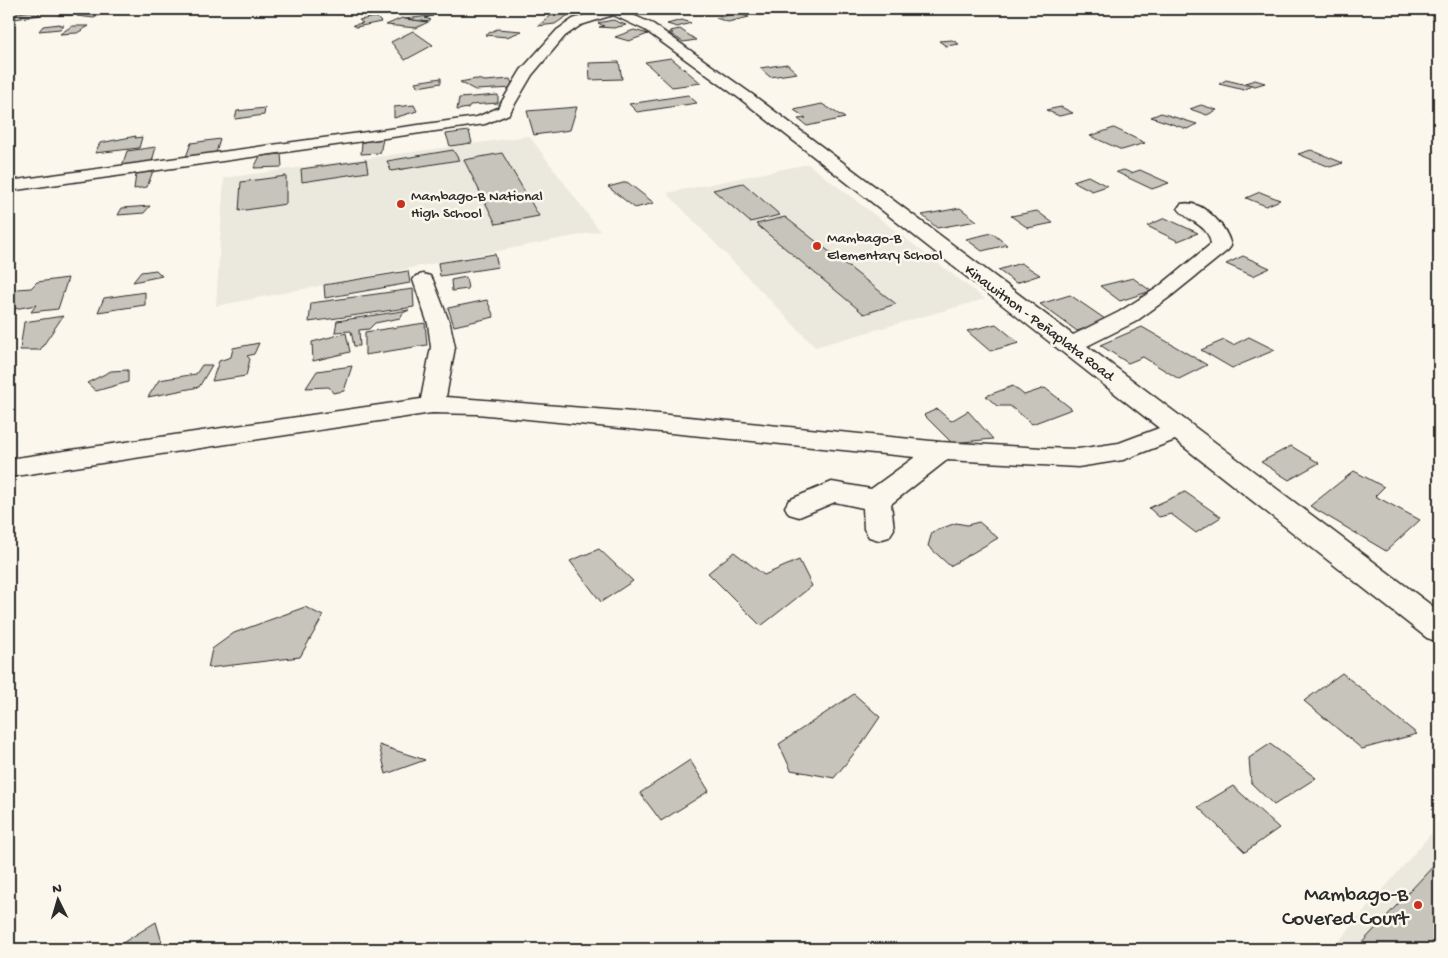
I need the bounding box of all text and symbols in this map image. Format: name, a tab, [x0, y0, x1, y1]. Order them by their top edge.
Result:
place label: Mambago-B National High School	[411, 188, 543, 223]
marker: Mambago-B National High School	[395, 198, 407, 210]
place label: Mambago-B Elementary School	[827, 230, 943, 265]
marker: Mambago-B Elementary School	[811, 240, 823, 252]
street label: Kinawitnon - Peñaplata Road	[960, 261, 1118, 387]
north arrow	[32, 876, 82, 926]
text: N	[52, 881, 62, 898]
place label: Mambago-B Covered Court	[1282, 884, 1410, 933]
marker: Mambago-B Covered Court	[1412, 899, 1424, 911]

